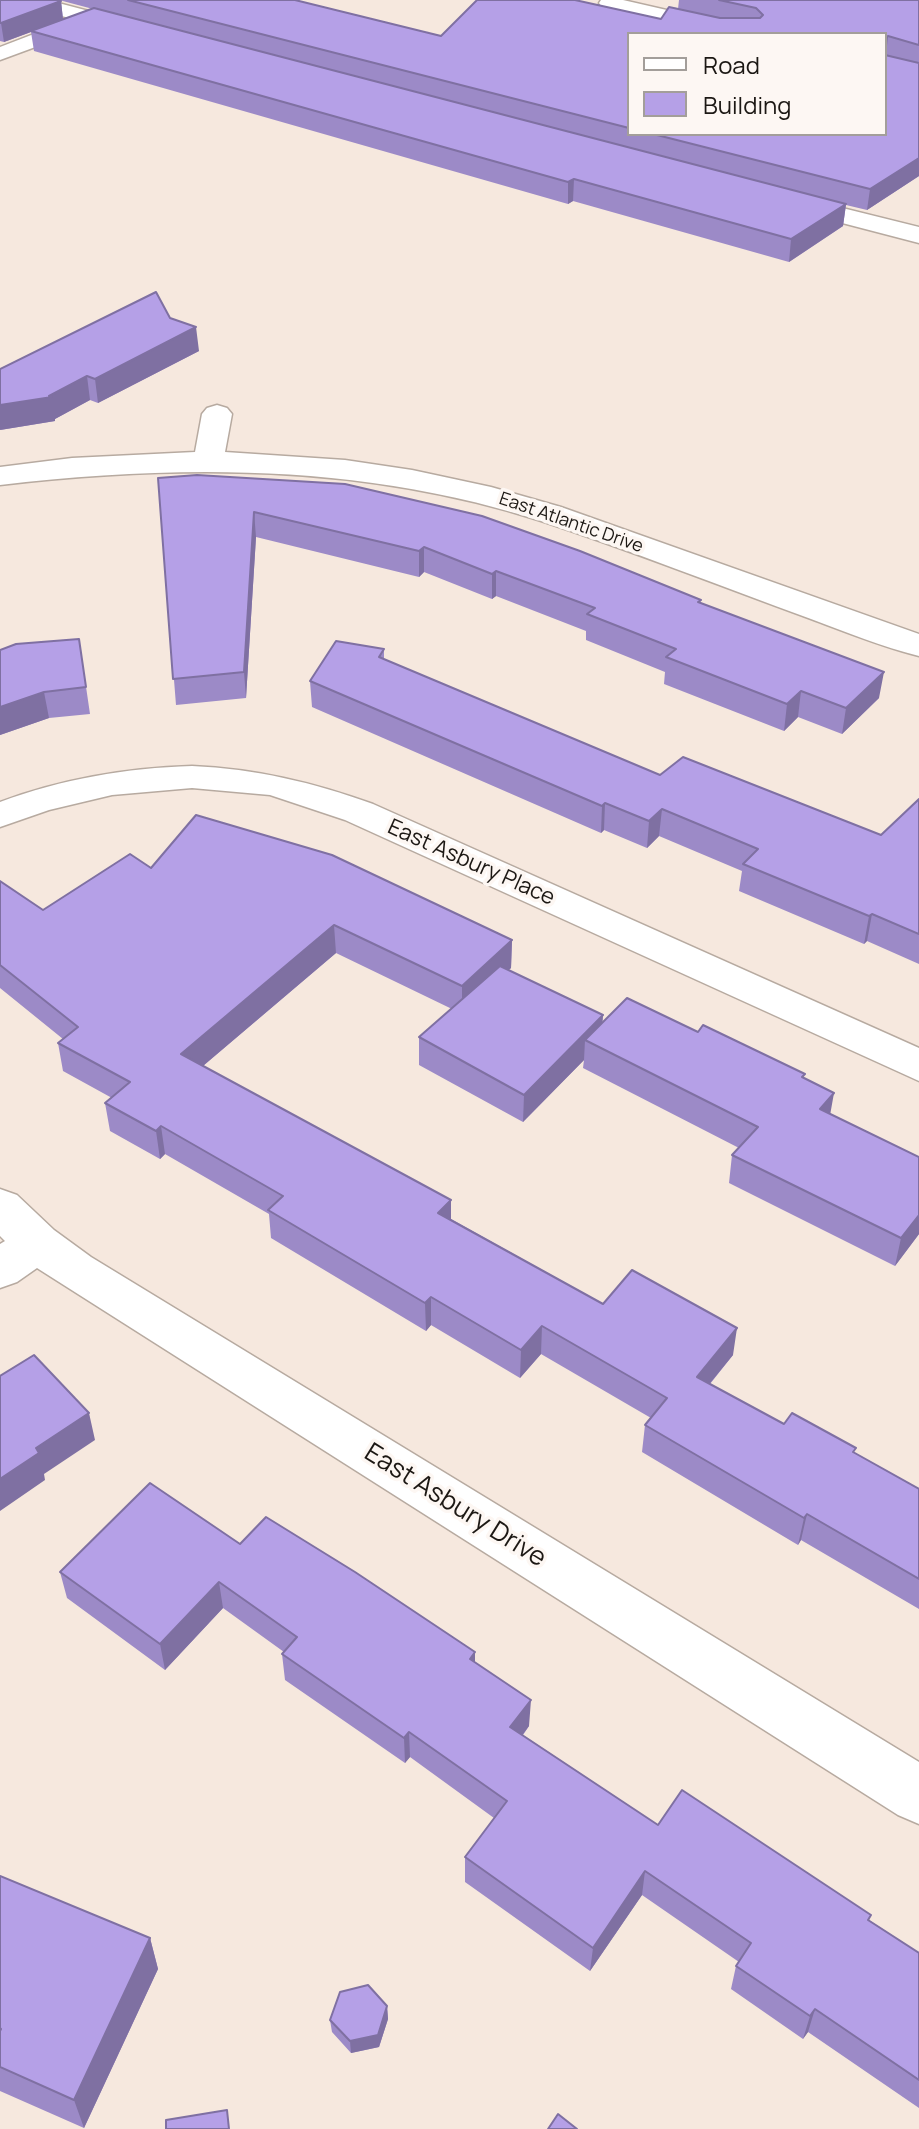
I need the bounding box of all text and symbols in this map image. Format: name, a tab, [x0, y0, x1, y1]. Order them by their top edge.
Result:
legend	[627, 32, 887, 136]
text: Road	[703, 48, 760, 81]
text: Building	[703, 88, 791, 121]
street label: East Atlantic Drive	[496, 488, 646, 558]
street label: East Asbury Place	[383, 814, 559, 912]
street label: East Asbury Drive	[358, 1438, 552, 1574]

